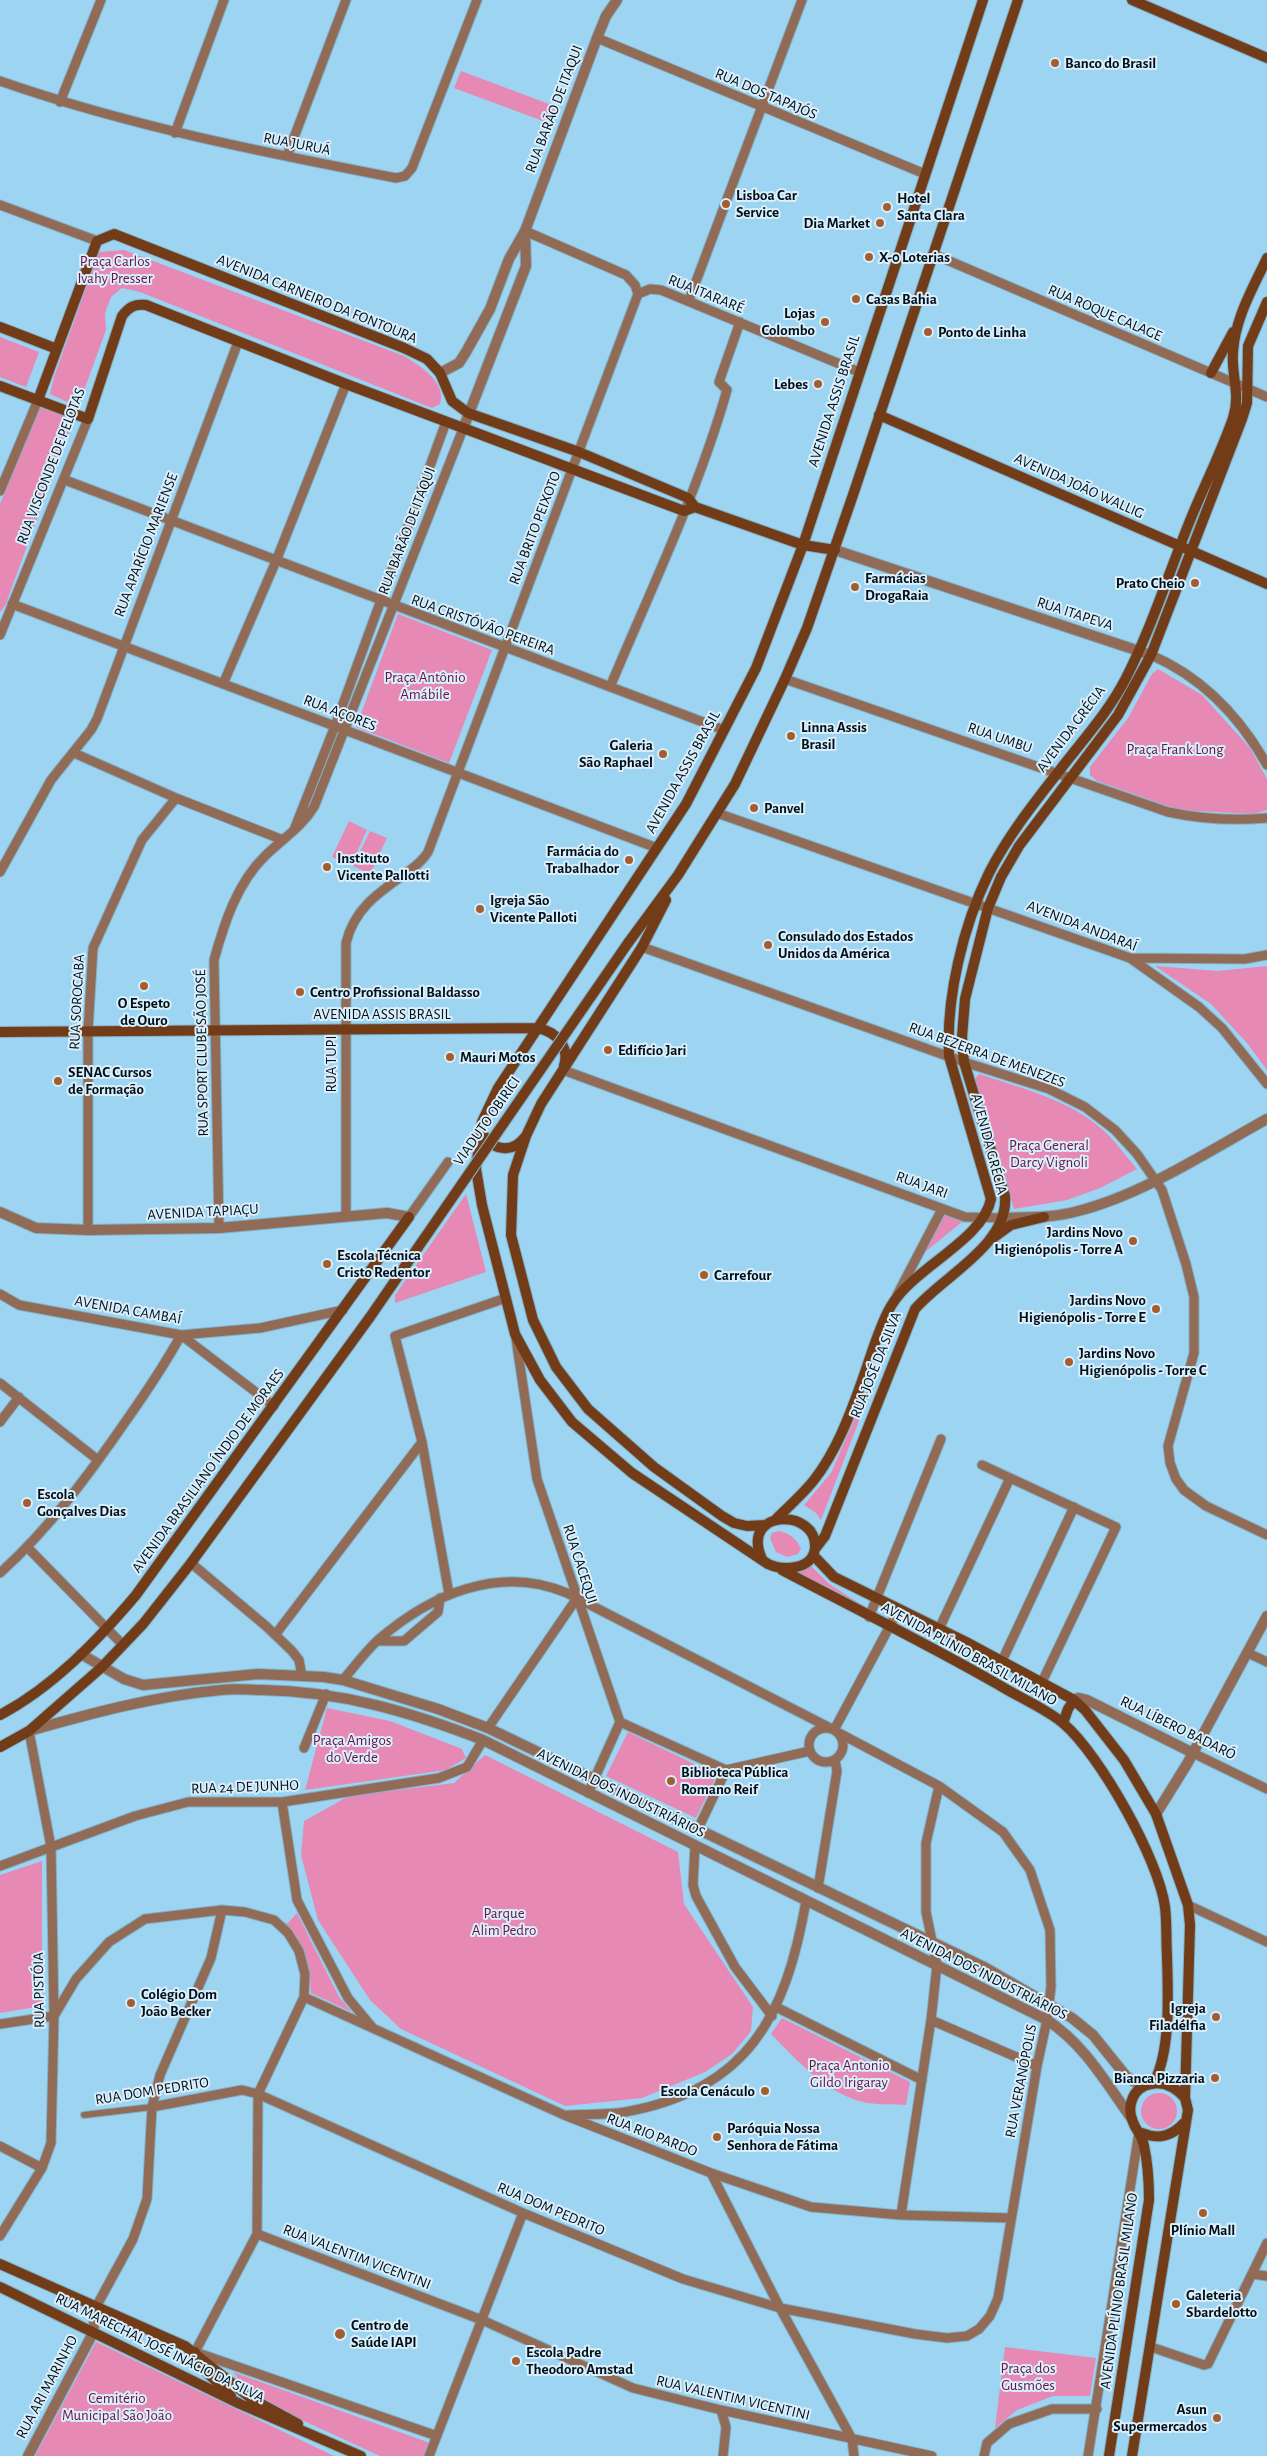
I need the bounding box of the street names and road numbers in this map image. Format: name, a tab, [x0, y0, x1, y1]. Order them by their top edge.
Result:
street label: RUA BARÃO DE ITAQUI	[521, 43, 587, 175]
street label: RUA DOS TAPAJÓS	[712, 64, 820, 124]
street label: RUA JURUÁ	[262, 129, 332, 159]
street label: AVENIDA CARNEIRO DA FONTOURA	[214, 250, 420, 348]
street label: RUA ITARARÉ	[666, 271, 746, 317]
street label: RUA ROQUE CALAGE	[1045, 281, 1165, 345]
street label: AVENIDA ASSIS BRASIL	[804, 333, 864, 469]
street label: RUA VISCONDE DE PELOTAS	[13, 385, 89, 547]
street label: AVENIDA JOÃO WALLIG	[1011, 449, 1147, 523]
street label: RUA BARÃO DE ITAQUI	[374, 465, 440, 597]
street label: RUA BRITO PEIXOTO	[505, 469, 565, 587]
street label: RUA APARÍCIO MARIENSE	[110, 470, 182, 620]
street label: RUA CRISTÓVÃO PEREIRA	[409, 591, 557, 659]
street label: RUA ITAPEVA	[1035, 593, 1115, 635]
street label: AVENIDA GRÉCIA	[1033, 682, 1109, 776]
street label: RUA AÇORES	[301, 691, 379, 735]
street label: AVENIDA ASSIS BRASIL	[642, 707, 724, 837]
street label: RUA UMBU	[965, 719, 1035, 757]
street label: AVENIDA ANDARAÍ	[1024, 897, 1140, 955]
street label: RUA SOROCABA	[66, 954, 88, 1050]
street label: RUA SPORT CLUBE SÃO JOSÉ	[192, 969, 212, 1137]
street label: AVENIDA ASSIS BRASIL	[313, 1005, 451, 1023]
street label: RUA BEZERRA DE MENEZES	[907, 1018, 1067, 1092]
street label: RUA TUPI	[322, 1036, 340, 1092]
street label: VIADUTO OBIRICI	[450, 1073, 524, 1169]
street label: AVENIDA GRÉCIA	[967, 1092, 1011, 1196]
street label: RUA JARI	[894, 1167, 950, 1203]
street label: AVENIDA TAPIAÇU	[147, 1200, 259, 1224]
street label: AVENIDA CAMBAÍ	[73, 1292, 183, 1328]
street label: RUA JOSÉ DA SILVA	[846, 1309, 906, 1421]
street label: AVENIDA BRASILIANO ÍNDIO DE MORAES	[128, 1365, 288, 1577]
street label: RUA CACEQUI	[559, 1522, 601, 1606]
street label: AVENIDA PLÍNIO BRASIL MILANO	[878, 1598, 1060, 1710]
street label: RUA LÍBERO BADARÓ	[1117, 1692, 1239, 1764]
street label: AVENIDA DOS INDUSTRIÁRIOS	[534, 1744, 708, 1842]
street label: RUA 24 DE JUNHO	[191, 1776, 299, 1798]
street label: AVENIDA DOS INDUSTRIÁRIOS	[898, 1924, 1070, 2024]
street label: RUA PISTÓIA	[29, 1952, 49, 2028]
street label: RUA VERANÓPOLIS	[1001, 2023, 1041, 2139]
street label: RUA DOM PEDRITO	[94, 2073, 210, 2109]
street label: RUA RIO PARDO	[604, 2109, 700, 2161]
street label: RUA DOM PEDRITO	[495, 2178, 607, 2240]
street label: AVENIDA PLÍNIO BRASIL MILANO	[1096, 2192, 1142, 2390]
street label: RUA VALENTIM VICENTINI	[280, 2220, 434, 2294]
street label: RUA MARECHAL JOSÉ INÁCIO DA SILVA	[52, 2289, 268, 2407]
street label: RUA ARI MARINHO	[12, 2332, 82, 2442]
street label: RUA VALENTIM VICENTINI	[654, 2372, 812, 2424]

